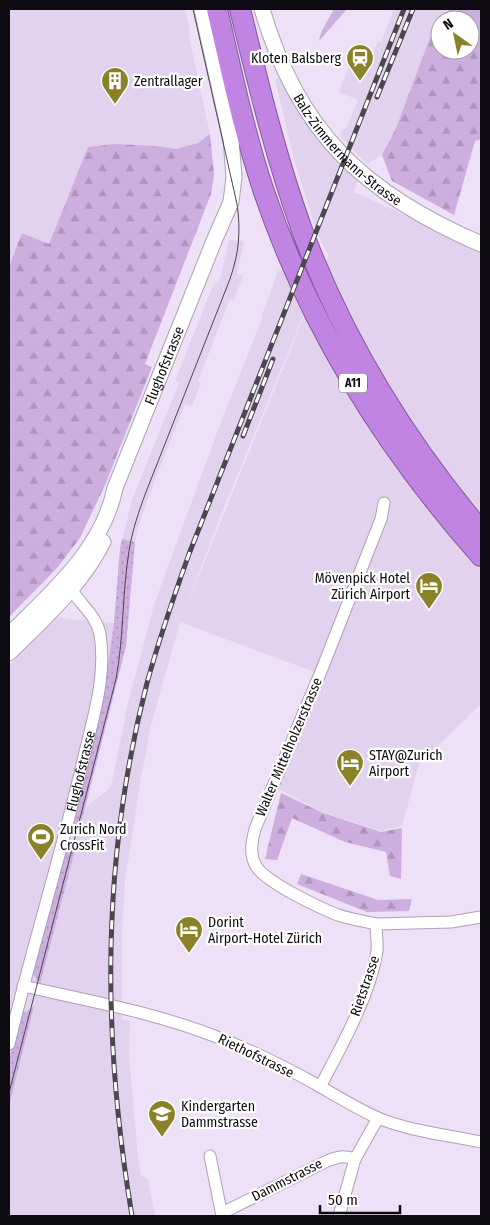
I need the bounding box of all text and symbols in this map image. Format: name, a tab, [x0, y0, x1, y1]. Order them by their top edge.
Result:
north arrow	[430, 10, 480, 60]
text: N	[440, 15, 456, 34]
station icon: Kloten Balsberg	[345, 43, 375, 82]
place label: Kloten Balsberg	[251, 50, 341, 67]
building icon: Zentrallager	[100, 66, 130, 105]
place label: Zentrallager	[134, 73, 203, 90]
street label: Balz-Zimmermann-Strasse	[290, 91, 405, 209]
street label: Flughofstrasse	[141, 324, 187, 407]
road number: A11	[339, 373, 367, 392]
place label: Mövenpick Hotel Zürich Airport	[315, 570, 410, 603]
hotel icon: Mövenpick Hotel Zürich Airport	[414, 571, 444, 610]
street label: Walter Mittelholzerstrasse	[252, 675, 326, 819]
street label: Flughofstrasse	[62, 729, 99, 814]
place label: STAY@Zurich Airport	[369, 747, 443, 780]
hotel icon: STAY@Zurich Airport	[335, 748, 365, 787]
place label: Zurich Nord CrossFit	[60, 821, 127, 854]
sports icon: Zurich Nord CrossFit	[26, 822, 56, 861]
place label: Dorint Airport-Hotel Zürich	[208, 914, 322, 947]
hotel icon: Dorint Airport-Hotel Zürich	[174, 915, 204, 954]
street label: Rietstrasse	[347, 953, 383, 1019]
street label: Riethofstrasse	[215, 1030, 297, 1082]
place label: Kindergarten Dammstrasse	[181, 1098, 258, 1131]
school or university icon: Kindergarten Dammstrasse	[147, 1099, 177, 1138]
street label: Dammstrasse	[249, 1155, 325, 1205]
scale bar	[320, 1182, 400, 1214]
text: 50 m	[328, 1191, 358, 1209]

